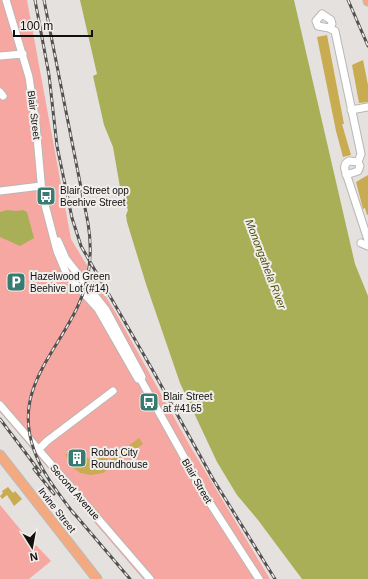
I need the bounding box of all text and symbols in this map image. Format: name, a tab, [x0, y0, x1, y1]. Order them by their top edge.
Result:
scale bar	[14, 12, 92, 38]
text: 100 m	[20, 19, 53, 33]
street label: Blair Street	[26, 90, 42, 140]
bus stop icon: Blair Street opp Beehive Street	[35, 185, 57, 207]
place label: Blair Street opp Beehive Street	[60, 185, 129, 208]
water label: Monongahela River	[243, 217, 289, 312]
parking icon: Hazelwood Green Beehive Lot (#14)	[5, 271, 27, 293]
place label: Hazelwood Green Beehive Lot (#14)	[30, 271, 110, 294]
bus stop icon: Blair Street at #4165	[138, 391, 160, 413]
place label: Blair Street at #4165	[163, 391, 213, 414]
building icon: Robot City Roundhouse	[66, 447, 88, 469]
place label: Robot City Roundhouse	[91, 447, 148, 470]
street label: Blair Street	[180, 457, 214, 505]
street label: Second Avenue	[48, 462, 102, 522]
street label: Irvine Street	[36, 485, 78, 535]
north arrow	[12, 527, 52, 567]
text: N	[29, 550, 39, 563]

